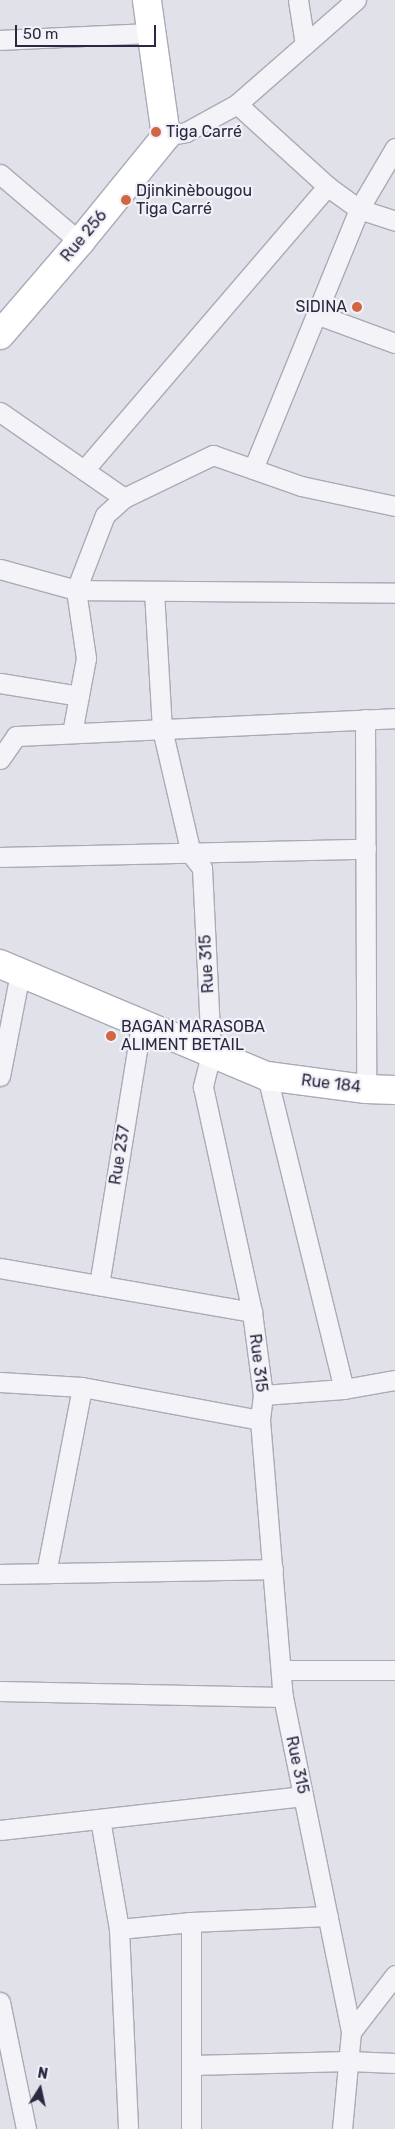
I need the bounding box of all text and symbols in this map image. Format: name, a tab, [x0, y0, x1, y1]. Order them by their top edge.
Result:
scale bar	[18, 15, 159, 47]
text: 50 m	[23, 25, 58, 43]
place label: Tiga Carré	[166, 122, 242, 142]
marker: Tiga Carré	[150, 126, 162, 138]
place label: Djinkinèbougou Tiga Carré	[136, 181, 252, 219]
marker: Djinkinèbougou Tiga Carré	[120, 194, 132, 206]
street label: Rue 256	[57, 206, 111, 266]
place label: SIDINA	[295, 297, 347, 317]
marker: SIDINA	[351, 301, 363, 313]
street label: Rue 315	[196, 934, 218, 994]
place label: BAGAN MARASOBA ALIMENT BETAIL	[121, 1017, 265, 1055]
marker: BAGAN MARASOBA ALIMENT BETAIL	[105, 1030, 117, 1042]
street label: Rue 184	[300, 1071, 362, 1097]
street label: Rue 237	[106, 1124, 134, 1186]
street label: Rue 315	[245, 1333, 271, 1393]
street label: Rue 315	[282, 1734, 312, 1796]
north arrow	[15, 2064, 65, 2114]
text: N	[36, 2064, 49, 2083]

